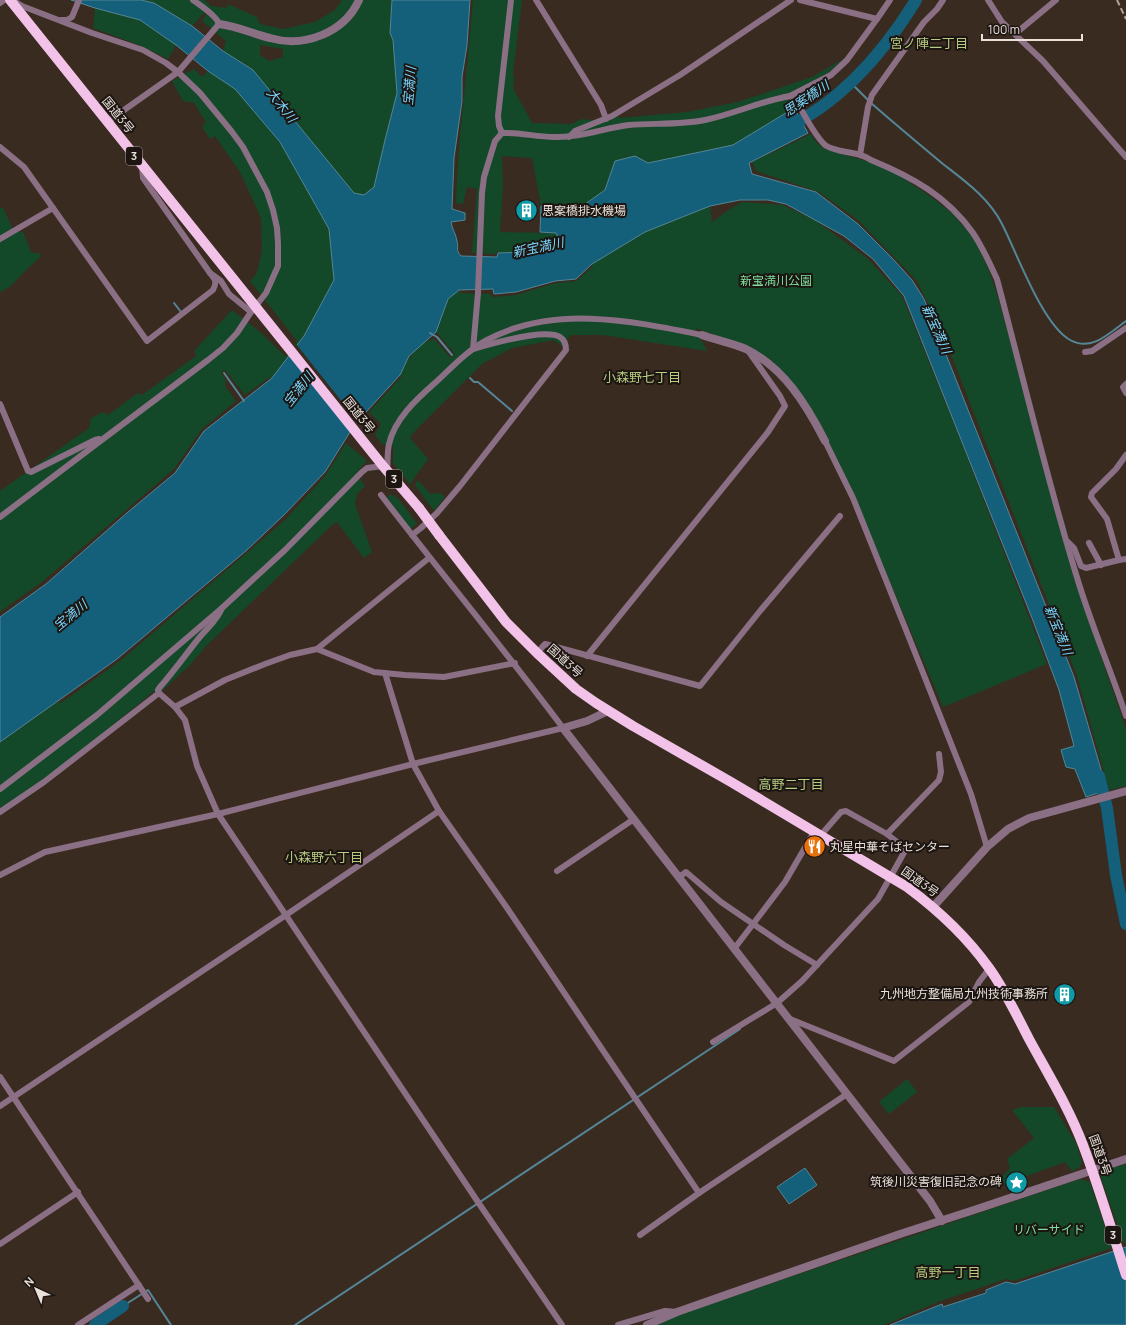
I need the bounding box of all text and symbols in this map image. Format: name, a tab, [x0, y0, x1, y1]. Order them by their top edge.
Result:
scale bar	[982, 16, 1082, 42]
text: 100 m	[988, 21, 1020, 38]
district label: 宮ノ陣二丁目	[890, 34, 968, 52]
water label: 宝満川	[398, 64, 420, 106]
water label: 思案橋川	[779, 75, 834, 120]
water label: 大木川	[263, 84, 302, 127]
street label: 国道3号	[98, 93, 138, 137]
road number: 3	[126, 147, 142, 165]
building icon: 思案橋排水機場	[514, 198, 540, 224]
place label: 思案橋排水機場	[542, 202, 626, 219]
water label: 新宝満川	[511, 232, 567, 261]
park label: 新宝満川公園	[740, 272, 812, 289]
water label: 新宝満川	[918, 302, 957, 358]
water label: 宝満川	[279, 367, 318, 410]
district label: 小森野七丁目	[603, 368, 681, 386]
street label: 国道3号	[339, 393, 379, 437]
road number: 3	[386, 470, 402, 488]
water label: 宝満川	[49, 594, 92, 634]
water label: 新宝満川	[1041, 603, 1078, 659]
street label: 国道3号	[544, 640, 587, 681]
district label: 高野二丁目	[758, 775, 824, 793]
restaurant icon: 丸星中華そばセンター	[801, 834, 827, 860]
place label: 丸星中華そばセンター	[830, 838, 950, 855]
district label: 小森野六丁目	[285, 848, 363, 866]
street label: 国道3号	[898, 862, 943, 901]
building icon: 九州地方整備局九州技術事務所	[1051, 981, 1077, 1007]
place label: 九州地方整備局九州技術事務所	[880, 985, 1048, 1002]
street label: 国道3号	[1085, 1132, 1116, 1178]
place icon: 筑後川災害復旧記念の碑	[1004, 1169, 1030, 1195]
place label: 筑後川災害復旧記念の碑	[870, 1173, 1002, 1190]
park label: リバーサイド	[1013, 1221, 1085, 1238]
road number: 3	[1105, 1226, 1121, 1244]
district label: 高野一丁目	[915, 1263, 981, 1281]
north arrow	[16, 1269, 56, 1309]
text: N	[21, 1273, 37, 1290]

